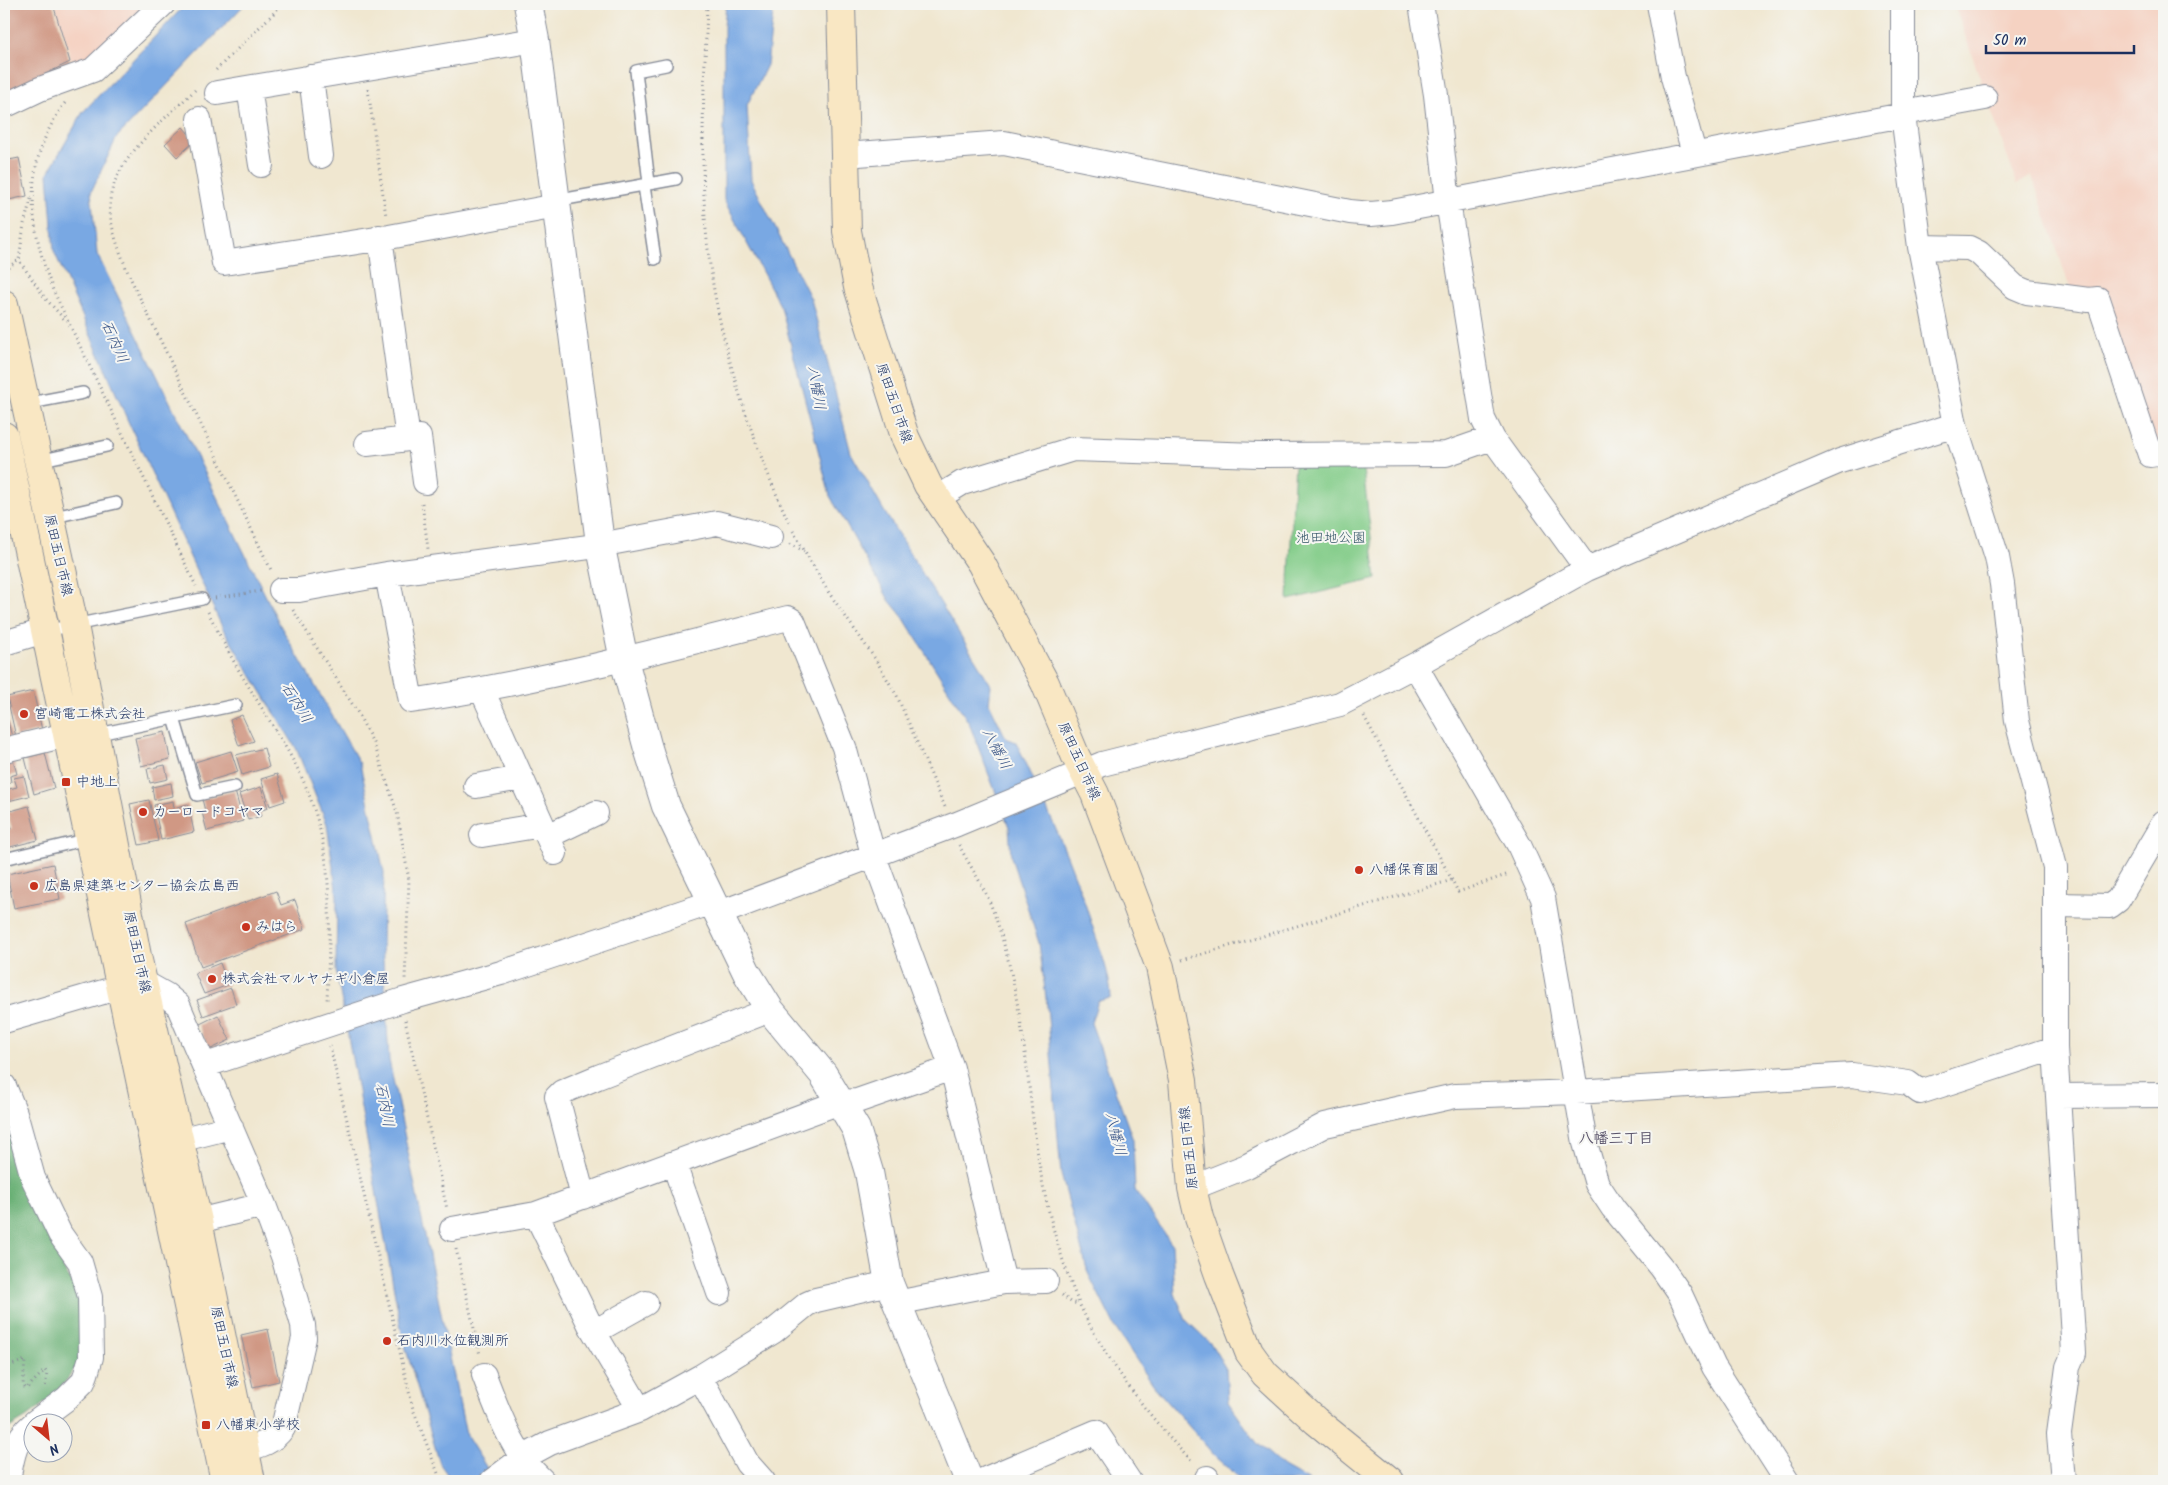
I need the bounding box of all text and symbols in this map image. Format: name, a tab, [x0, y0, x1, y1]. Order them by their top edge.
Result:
scale bar	[1986, 22, 2133, 54]
text: 50 m	[1993, 29, 2027, 53]
water label: 石内川	[94, 317, 134, 367]
street label: 原田五日市線	[870, 360, 918, 446]
water label: 八幡川	[800, 364, 832, 412]
street label: 原田五日市線	[38, 512, 78, 598]
park label: 池田地公園	[1296, 527, 1366, 549]
water label: 石内川	[274, 678, 318, 728]
place label: 宮崎電工株式会社	[34, 703, 146, 725]
marker: 宮崎電工株式会社	[18, 708, 30, 720]
street label: 原田五日市線	[1052, 718, 1106, 804]
water label: 八幡川	[975, 723, 1017, 775]
place label: 中地上	[76, 771, 118, 793]
marker: 中地上	[60, 776, 72, 788]
place label: カーロードコヤマ	[153, 801, 264, 823]
marker: カーロードコヤマ	[137, 806, 149, 818]
place label: 八幡保育園	[1369, 859, 1439, 881]
marker: 八幡保育園	[1353, 864, 1365, 876]
place label: 広島県建築センター協会広島西	[44, 875, 239, 897]
marker: 広島県建築センター協会広島西	[28, 880, 40, 892]
street label: 原田五日市線	[118, 909, 156, 995]
place label: みはら	[256, 916, 298, 938]
marker: みはら	[240, 921, 252, 933]
place label: 株式会社マルヤナギ小倉屋	[222, 968, 390, 990]
marker: 株式会社マルヤナギ小倉屋	[206, 973, 218, 985]
water label: 石内川	[368, 1081, 400, 1129]
street label: 原田五日市線	[1174, 1105, 1204, 1191]
water label: 八幡川	[1098, 1109, 1132, 1159]
district label: 八幡三丁目	[1578, 1127, 1654, 1151]
street label: 原田五日市線	[205, 1304, 243, 1390]
place label: 石内川水位観測所	[397, 1330, 509, 1352]
marker: 石内川水位観測所	[381, 1335, 393, 1347]
north arrow	[22, 1412, 72, 1462]
place label: 八幡東小学校	[216, 1414, 300, 1436]
marker: 八幡東小学校	[200, 1419, 212, 1431]
text: N	[44, 1437, 63, 1460]

